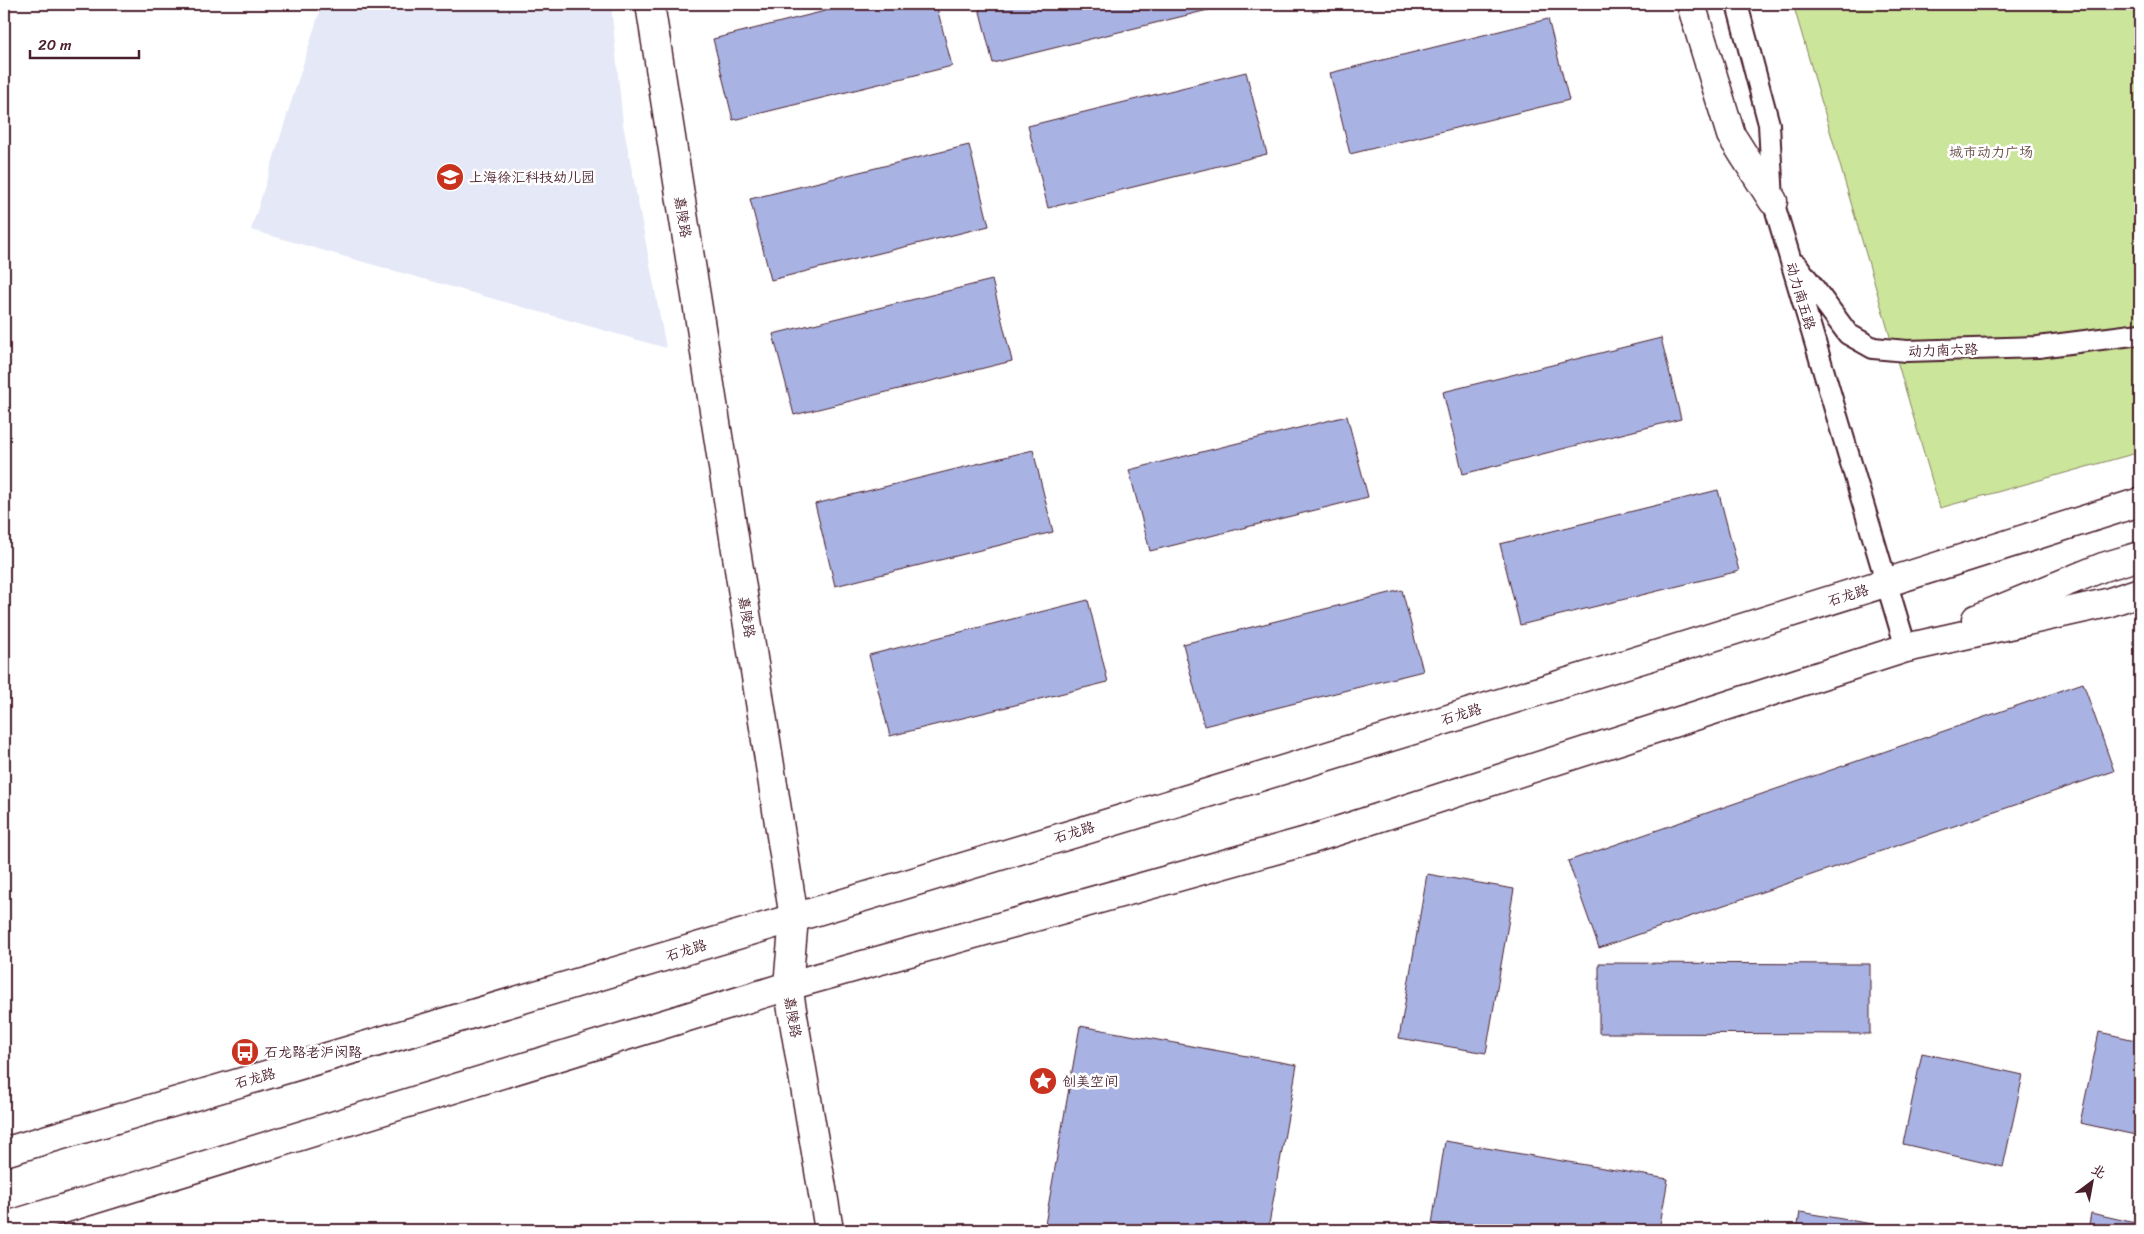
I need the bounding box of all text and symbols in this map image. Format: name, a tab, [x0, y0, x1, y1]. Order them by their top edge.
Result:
scale bar	[30, 28, 139, 60]
text: 20 m	[38, 32, 72, 58]
park label: 城市动力广场	[1949, 140, 2033, 165]
school or university icon: 上海徐汇科技幼儿园	[435, 162, 465, 192]
place label: 上海徐汇科技幼儿园	[469, 165, 595, 190]
street label: 嘉陵路	[667, 194, 698, 240]
street label: 动力南五路	[1778, 259, 1823, 333]
street label: 动力南六路	[1908, 337, 1978, 364]
street label: 石龙路	[1824, 577, 1872, 614]
street label: 嘉陵路	[731, 594, 762, 640]
street label: 石龙路	[1437, 696, 1485, 733]
street label: 石龙路	[1050, 814, 1098, 851]
street label: 石龙路	[662, 932, 710, 969]
street label: 嘉陵路	[777, 994, 808, 1040]
bus stop icon: 石龙路老沪闵路	[230, 1037, 260, 1067]
place label: 石龙路老沪闵路	[264, 1040, 362, 1065]
street label: 石龙路	[232, 1061, 279, 1096]
place icon: 创美空间	[1028, 1066, 1058, 1096]
place label: 创美空间	[1062, 1069, 1118, 1094]
north arrow	[2066, 1156, 2116, 1206]
text: 北	[2086, 1157, 2111, 1186]

